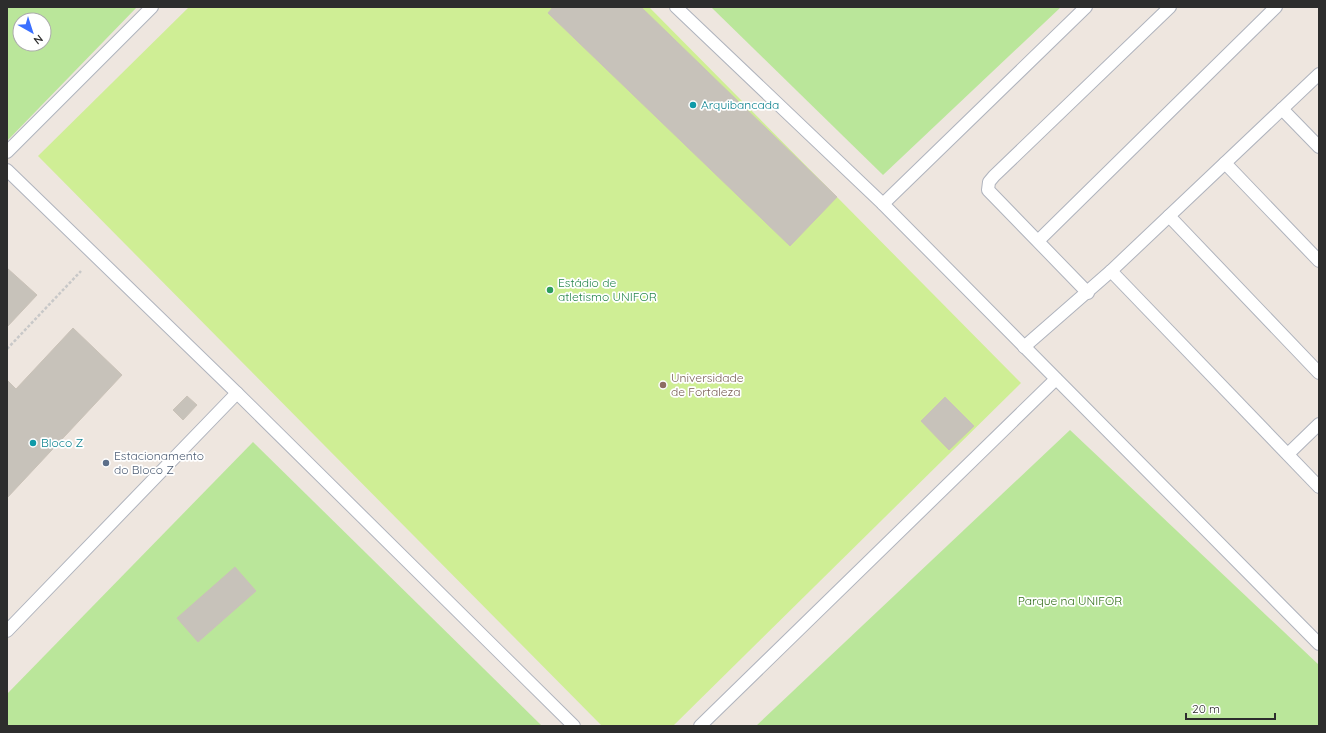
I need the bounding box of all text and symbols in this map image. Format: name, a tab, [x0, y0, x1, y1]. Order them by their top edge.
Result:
north arrow	[12, 12, 52, 52]
text: N	[31, 32, 46, 48]
place label: Arquibancada	[701, 97, 779, 112]
marker: Arquibancada	[688, 100, 698, 110]
place label: Estádio de atletismo UNIFOR	[558, 275, 657, 304]
marker: Estádio de atletismo UNIFOR	[545, 285, 555, 295]
place label: Universidade de Fortaleza	[671, 370, 744, 399]
marker: Universidade de Fortaleza	[658, 380, 668, 390]
place label: Bloco Z	[41, 435, 83, 450]
marker: Bloco Z	[28, 438, 38, 448]
place label: Estacionamento do Bloco Z	[114, 448, 204, 477]
marker: Estacionamento do Bloco Z	[101, 458, 111, 468]
park label: Parque na UNIFOR	[1018, 593, 1122, 608]
scale bar	[1186, 695, 1275, 721]
text: 20 m	[1192, 701, 1220, 716]

